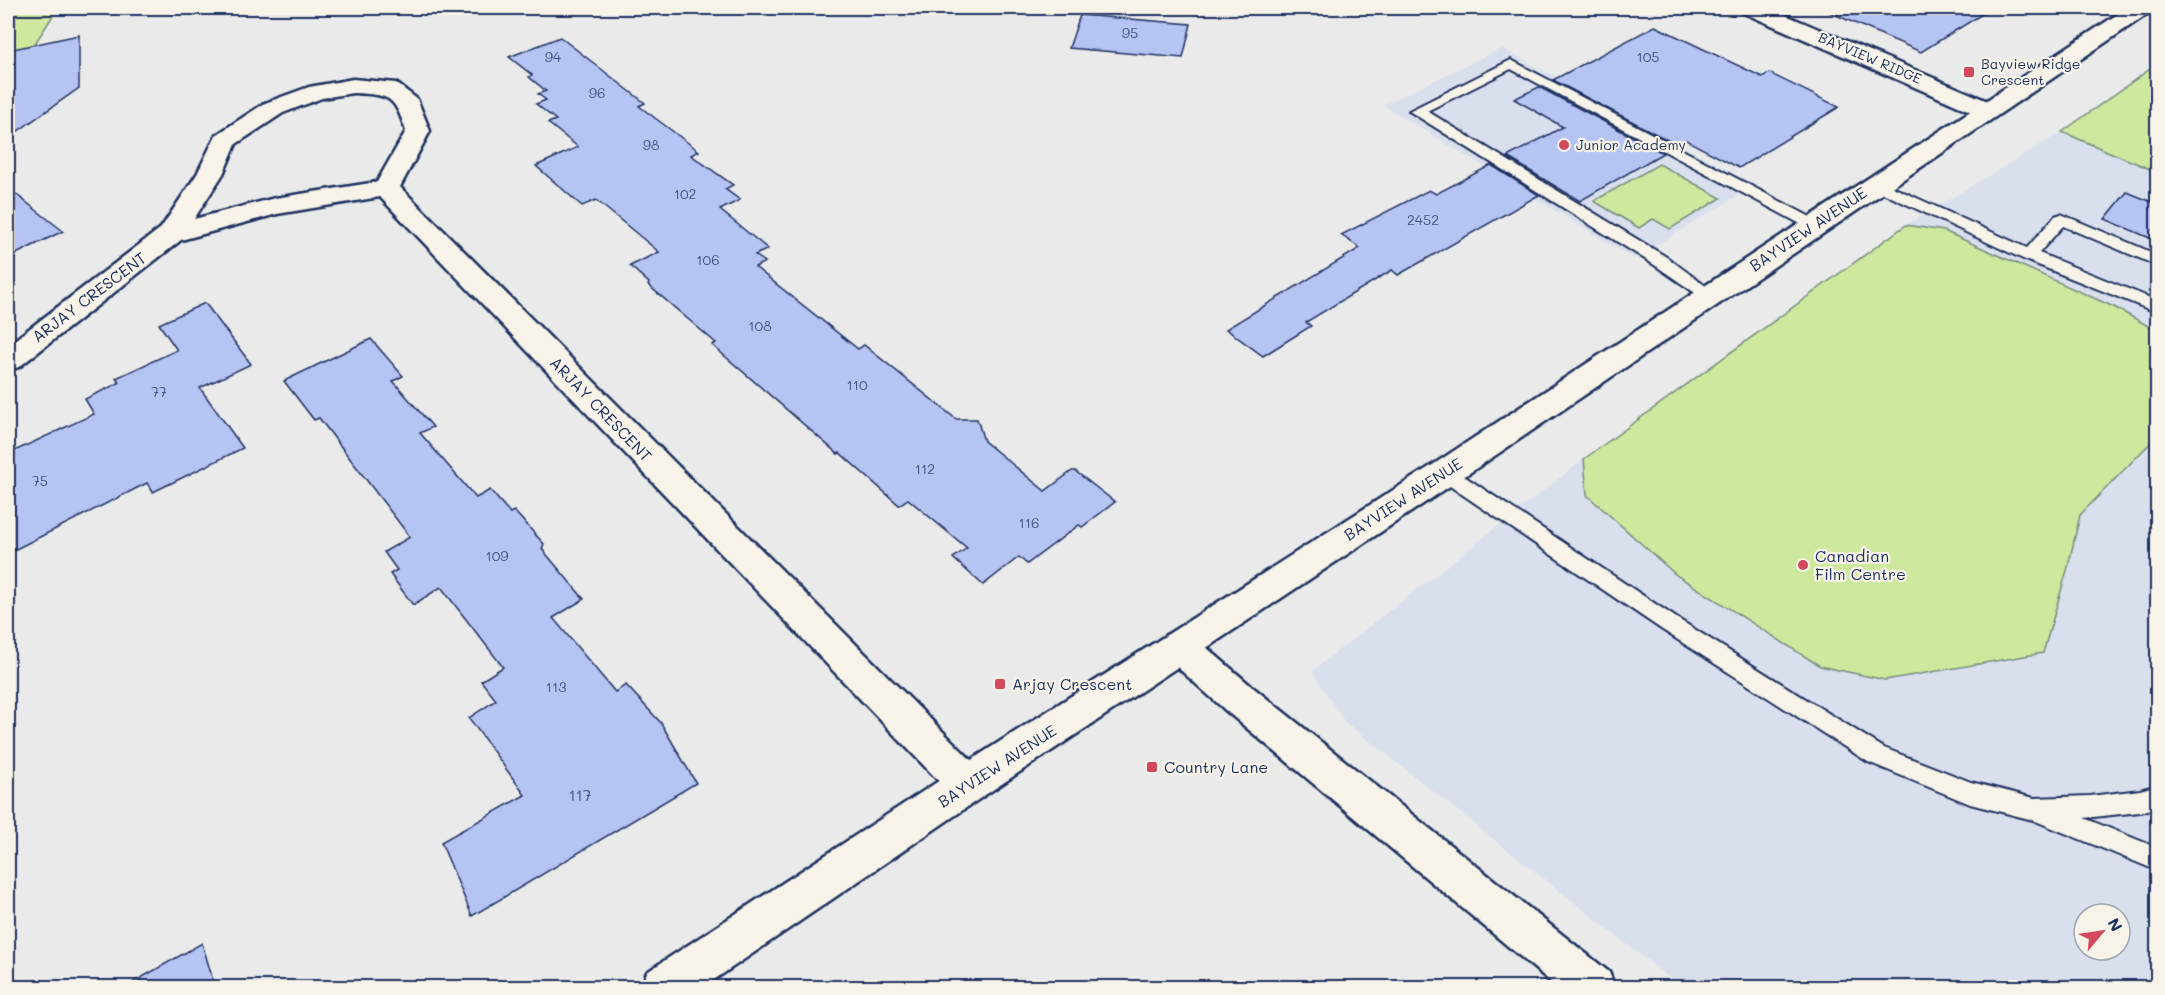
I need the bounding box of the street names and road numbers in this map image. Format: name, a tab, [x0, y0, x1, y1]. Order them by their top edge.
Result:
street label: BAYVIEW RIDGE	[1816, 27, 1925, 88]
street label: BAYVIEW AVENUE	[1745, 182, 1870, 276]
street label: ARJAY CRESCENT	[27, 247, 150, 346]
street label: ARJAY CRESCENT	[546, 352, 657, 466]
street label: BAYVIEW AVENUE	[1340, 452, 1466, 545]
street label: BAYVIEW AVENUE	[934, 719, 1060, 812]

